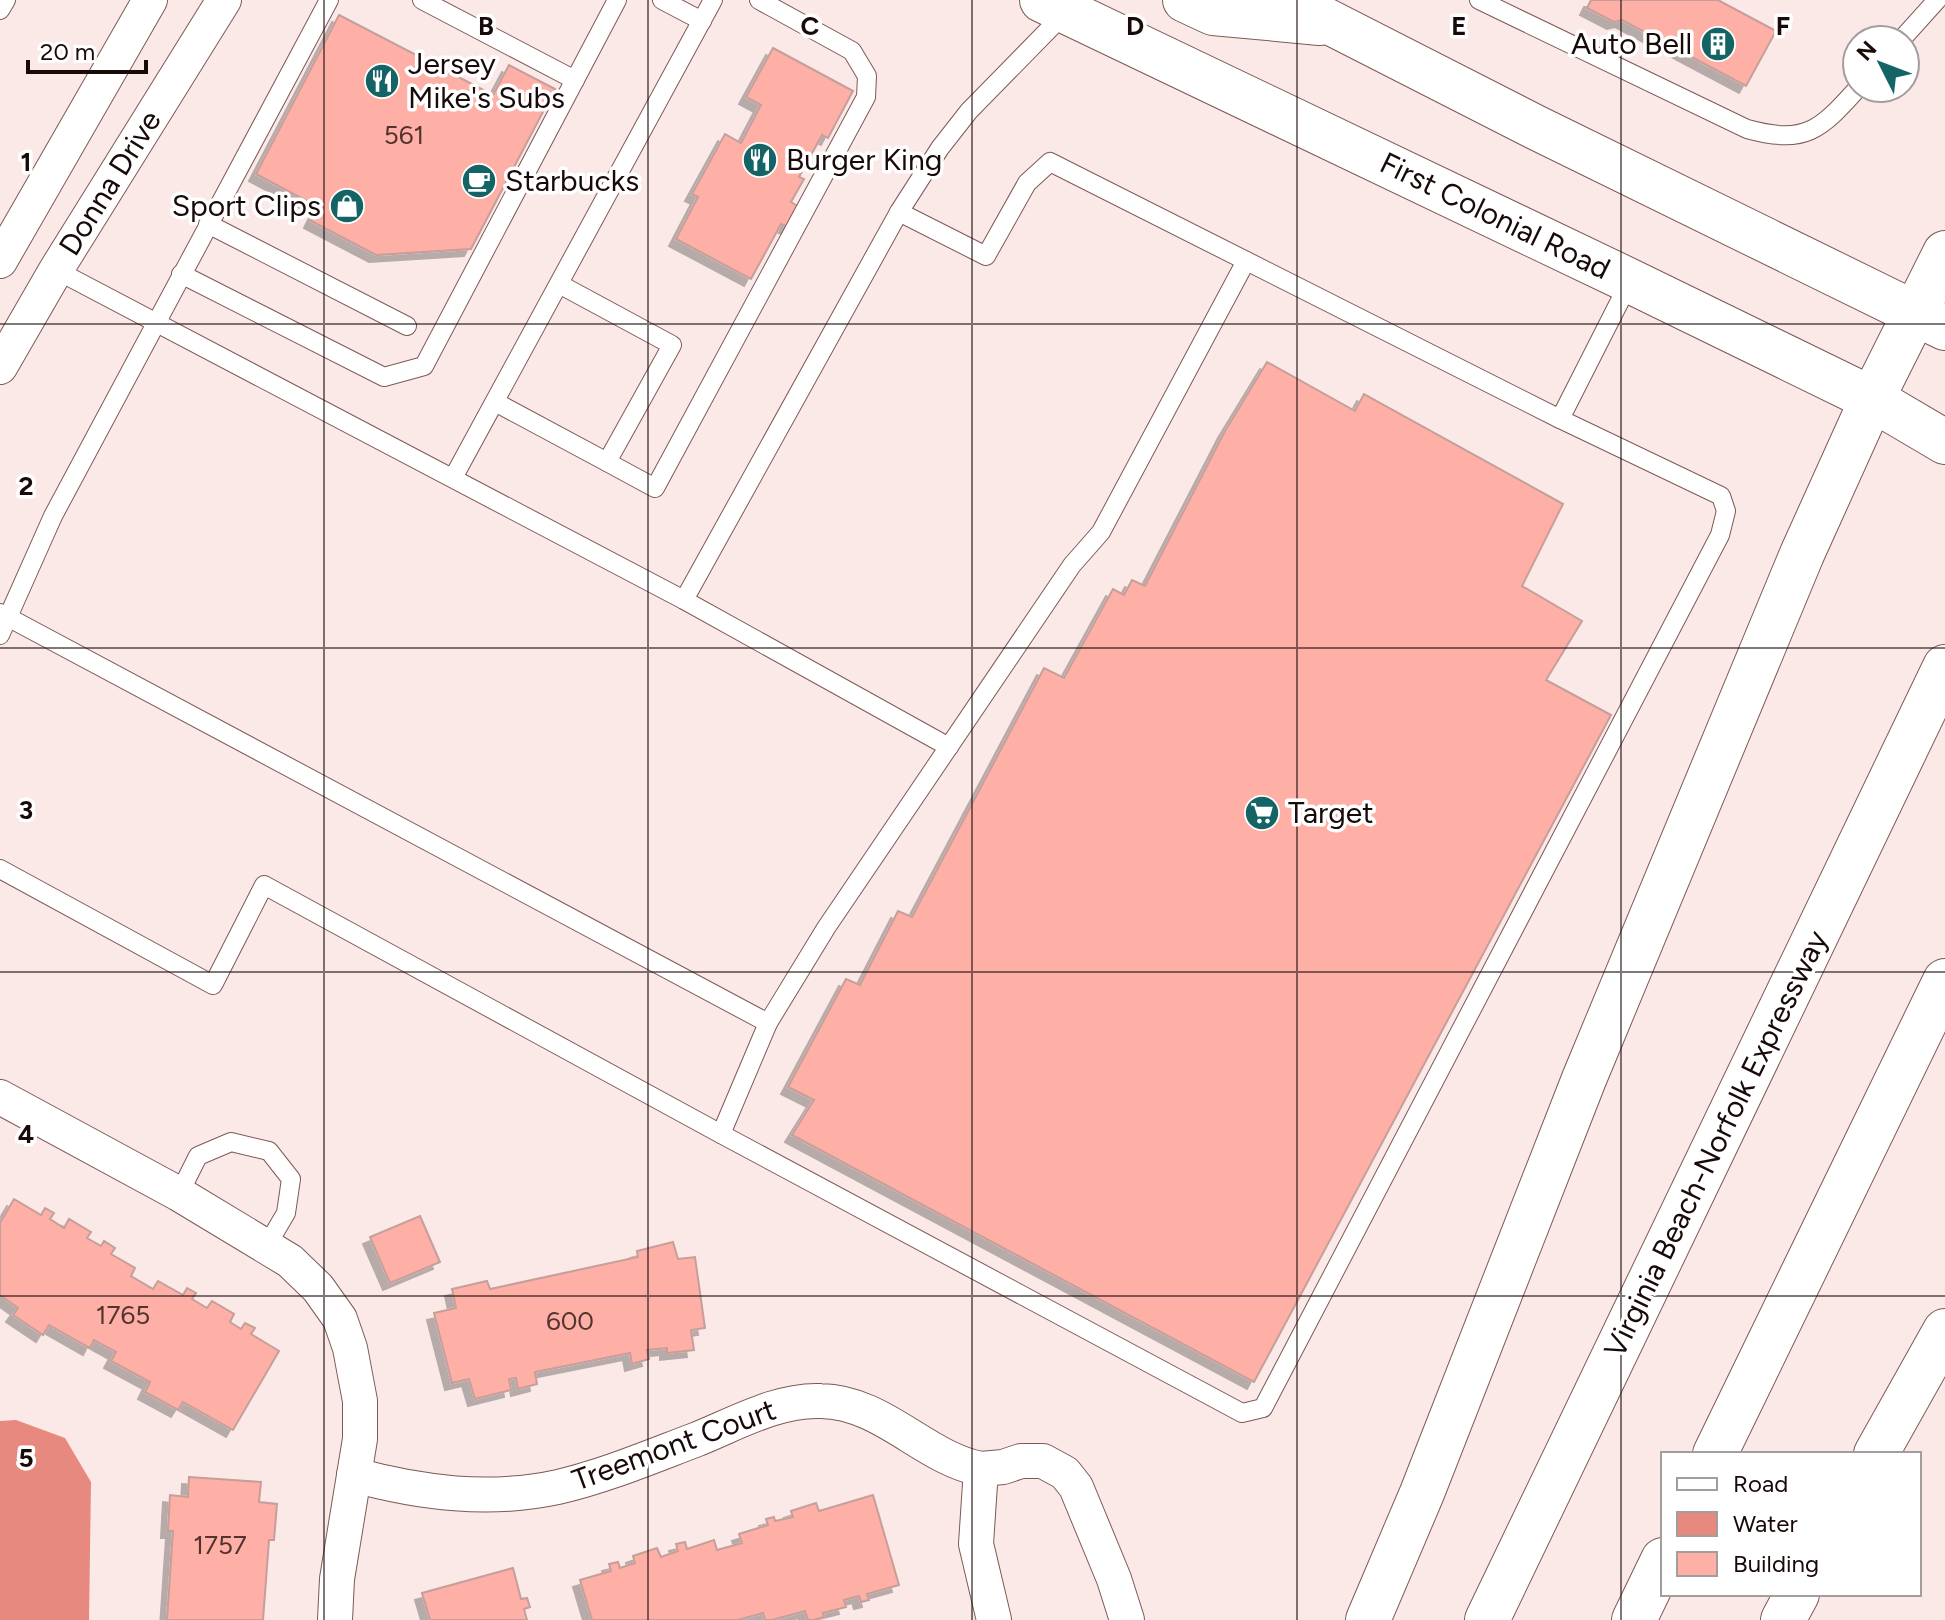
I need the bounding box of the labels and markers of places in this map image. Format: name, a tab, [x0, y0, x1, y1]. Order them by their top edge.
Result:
place label: Auto Bell	[1571, 25, 1692, 62]
building icon: Auto Bell	[1699, 25, 1737, 63]
place label: Jersey Mike's Subs	[408, 45, 565, 116]
restaurant icon: Jersey Mike's Subs	[363, 62, 401, 100]
restaurant icon: Burger King	[741, 141, 779, 179]
place label: Burger King	[786, 141, 942, 178]
cafe icon: Starbucks	[460, 162, 498, 200]
place label: Starbucks	[505, 162, 639, 199]
place label: Sport Clips	[172, 187, 321, 224]
shop icon: Sport Clips	[328, 187, 366, 225]
supermarket icon: Target	[1243, 794, 1281, 832]
place label: Target	[1288, 794, 1373, 831]

